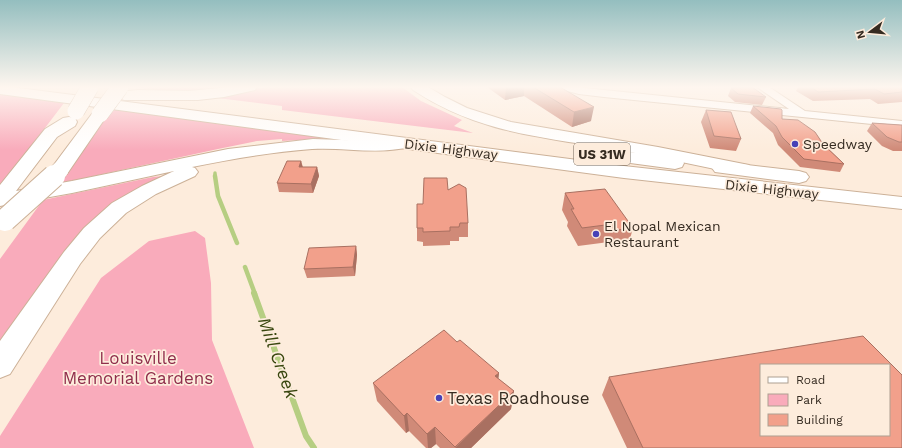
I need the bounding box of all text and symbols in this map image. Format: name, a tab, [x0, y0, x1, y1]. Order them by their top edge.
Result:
north arrow	[850, 12, 890, 52]
text: N	[853, 29, 868, 40]
street label: Dixie Highway	[403, 135, 499, 163]
place label: Speedway	[803, 136, 873, 152]
marker: Speedway	[790, 139, 800, 149]
road number: US 31W	[574, 143, 630, 165]
street label: Dixie Highway	[724, 176, 820, 202]
place label: El Nopal Mexican Restaurant	[604, 218, 721, 250]
marker: El Nopal Mexican Restaurant	[591, 229, 601, 239]
water label: Mill Creek	[254, 314, 303, 403]
park label: Louisville Memorial Gardens	[63, 348, 213, 388]
legend	[760, 364, 890, 436]
text: Road	[796, 373, 825, 387]
place label: Texas Roadhouse	[447, 388, 590, 408]
marker: Texas Roadhouse	[434, 393, 444, 403]
text: Park	[796, 393, 822, 407]
text: Building	[796, 413, 843, 427]

